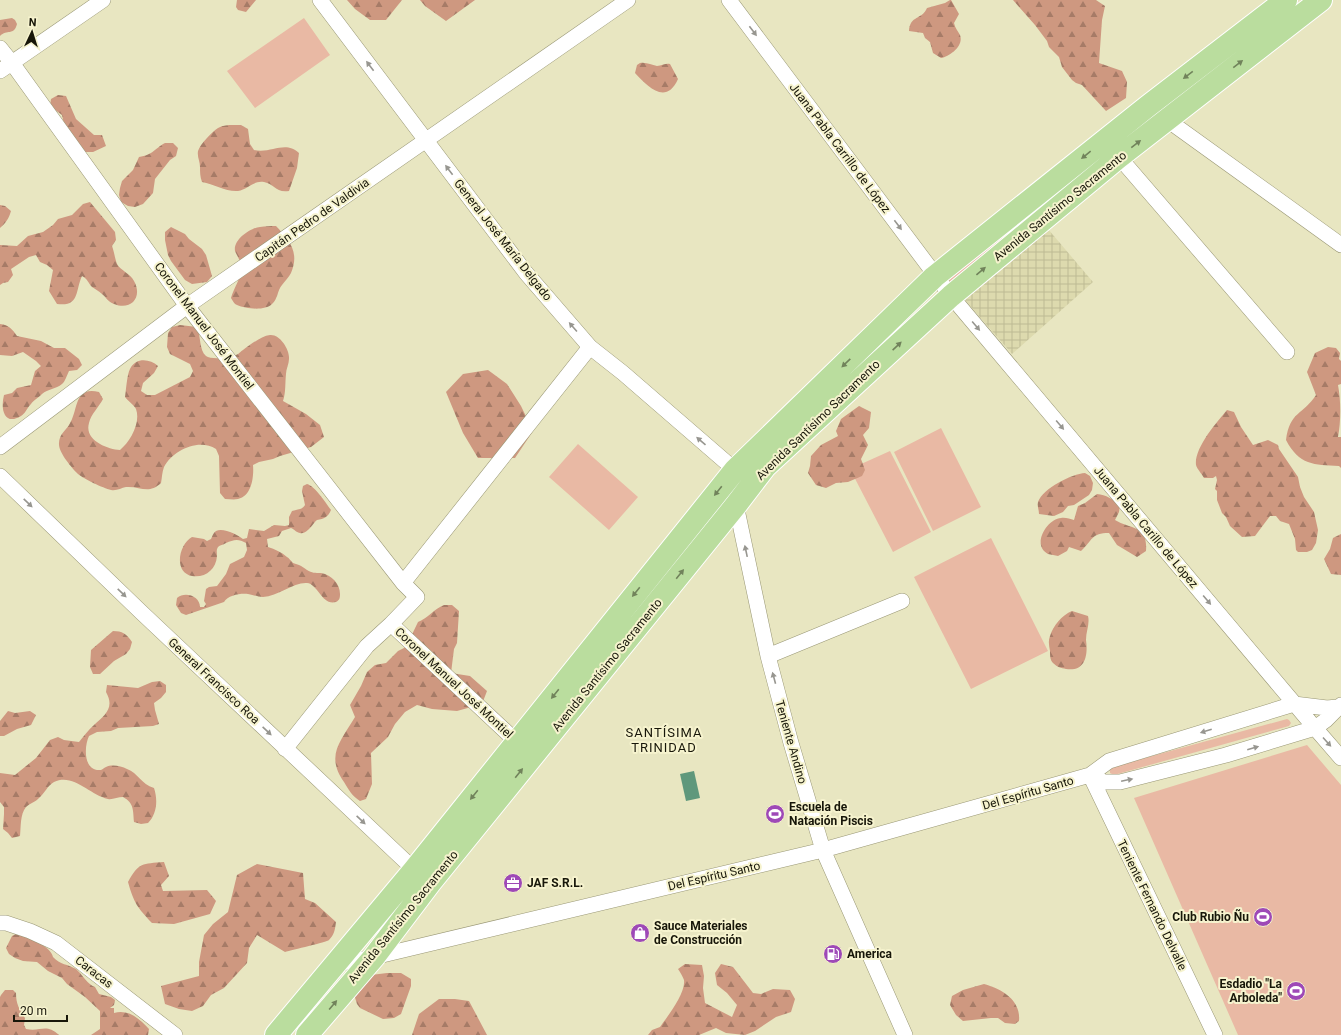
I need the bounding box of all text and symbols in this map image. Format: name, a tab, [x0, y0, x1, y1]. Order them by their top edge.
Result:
north arrow	[12, 12, 52, 52]
text: N	[28, 16, 37, 29]
one-way arrow	[748, 26, 757, 37]
one-way arrow	[1233, 60, 1244, 69]
one-way arrow	[366, 61, 374, 72]
one-way arrow	[1183, 71, 1194, 79]
street label: Juana Pabla Carrillo de López	[787, 80, 893, 216]
one-way arrow	[1130, 140, 1141, 148]
street label: Avenida Santísimo Sacramento	[991, 148, 1129, 264]
one-way arrow	[1081, 151, 1092, 160]
one-way arrow	[445, 165, 453, 175]
street label: Capitán Pedro de Valdivia	[252, 175, 372, 265]
street label: General José María Delgado	[451, 176, 555, 304]
one-way arrow	[894, 219, 902, 230]
street label: Coronel Manuel José Montiel	[151, 260, 257, 392]
one-way arrow	[976, 266, 986, 275]
one-way arrow	[972, 320, 981, 331]
one-way arrow	[568, 321, 577, 332]
one-way arrow	[892, 341, 902, 351]
street label: Avenida Santísimo Sacramento	[753, 357, 883, 483]
one-way arrow	[841, 358, 851, 367]
one-way arrow	[1055, 420, 1064, 430]
one-way arrow	[696, 436, 706, 445]
street label: Juana Pabla Carillo de López	[1091, 463, 1201, 591]
one-way arrow	[713, 486, 722, 496]
one-way arrow	[23, 499, 33, 508]
one-way arrow	[742, 545, 748, 557]
one-way arrow	[676, 569, 685, 580]
one-way arrow	[632, 587, 641, 598]
one-way arrow	[117, 589, 127, 598]
one-way arrow	[1202, 594, 1211, 605]
street label: Avenida Santísimo Sacramento	[549, 596, 665, 734]
street label: Coronel Manuel José Montiel	[392, 625, 516, 741]
street label: General Francisco Roa	[166, 635, 262, 727]
one-way arrow	[770, 672, 776, 684]
one-way arrow	[551, 688, 559, 699]
street label: Teniente Andino	[772, 699, 810, 786]
district label: SANTÍSIMA TRINIDAD	[626, 725, 702, 755]
one-way arrow	[262, 726, 272, 736]
one-way arrow	[1200, 728, 1212, 734]
one-way arrow	[1322, 736, 1331, 747]
one-way arrow	[1247, 744, 1259, 750]
one-way arrow	[515, 768, 524, 779]
street label: Del Espíritu Santo	[981, 773, 1075, 813]
one-way arrow	[1121, 777, 1133, 783]
one-way arrow	[469, 790, 478, 801]
place label: Escuela de Natación Piscis	[789, 800, 873, 828]
sports icon: Escuela de Natación Piscis	[764, 803, 786, 825]
one-way arrow	[356, 816, 367, 825]
street label: Teniente Fernando Delvalle	[1114, 837, 1190, 973]
street label: Avenida Santísimo Sacramento	[345, 848, 461, 986]
street label: Del Espíritu Santo	[666, 859, 762, 893]
office icon: JAF S.R.L.	[502, 872, 524, 894]
place label: JAF S.R.L.	[527, 876, 583, 890]
sports icon: Club Rubio Ñu	[1252, 906, 1274, 928]
place label: Club Rubio Ñu	[1172, 909, 1249, 924]
place label: Sauce Materiales de Construcción	[654, 919, 748, 947]
shop icon: Sauce Materiales de Construcción	[629, 922, 651, 944]
fuel station icon: America	[822, 943, 844, 965]
place label: America	[847, 947, 893, 961]
street label: Caracas	[72, 953, 116, 991]
place label: Esdadio "La Arboleda"	[1219, 977, 1283, 1005]
sports icon: Esdadio "La Arboleda"	[1285, 980, 1307, 1002]
scale bar	[14, 997, 67, 1023]
one-way arrow	[328, 1000, 337, 1011]
text: 20 m	[20, 1004, 47, 1018]

